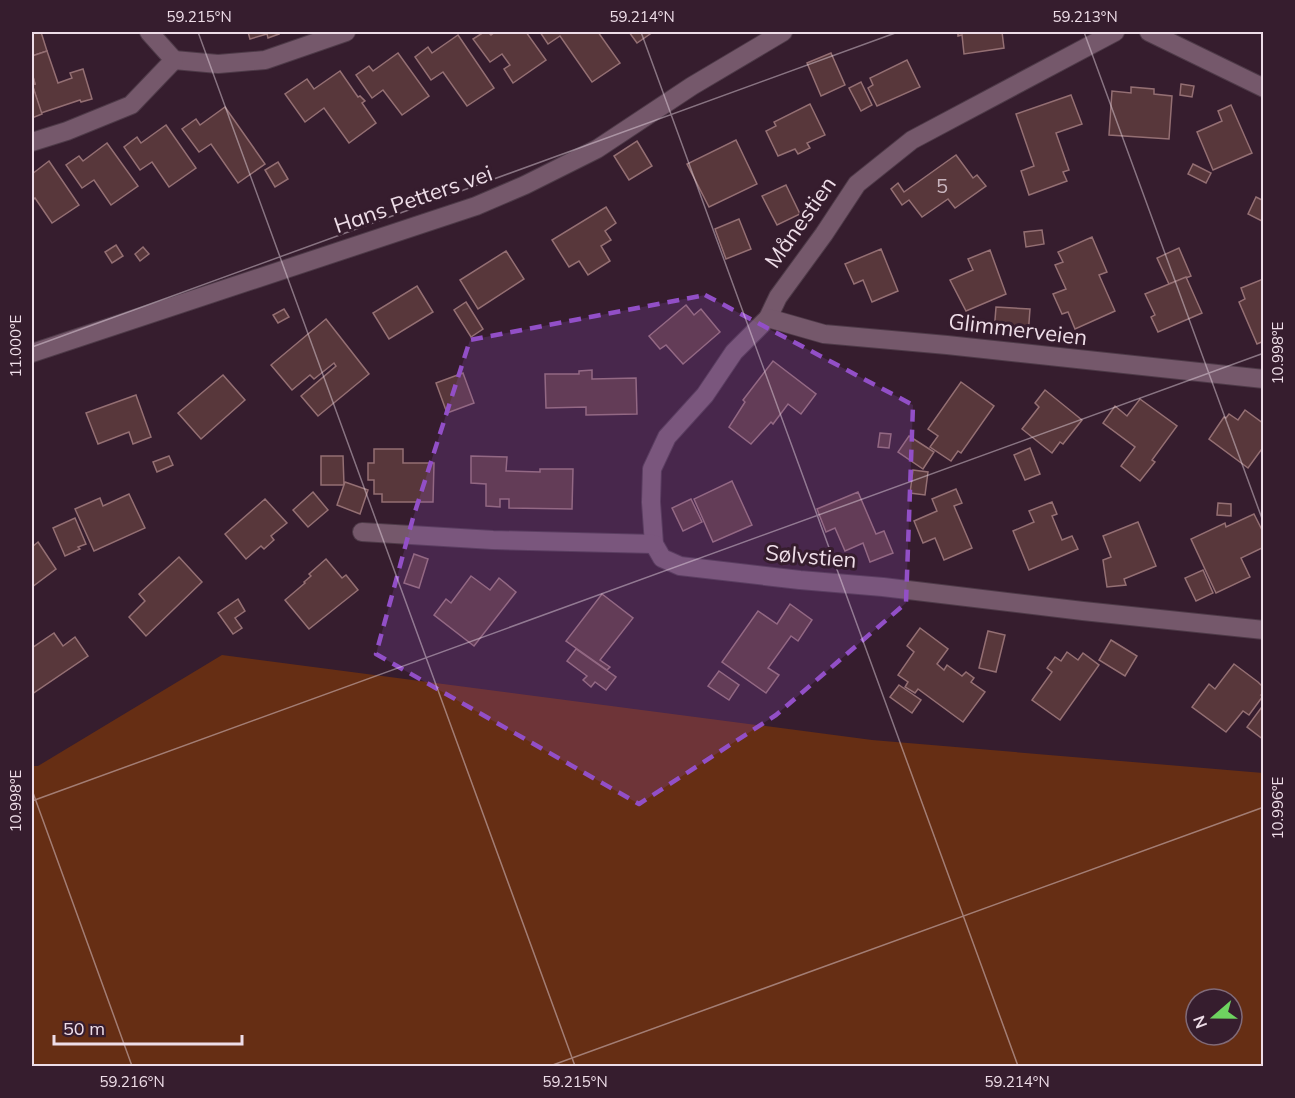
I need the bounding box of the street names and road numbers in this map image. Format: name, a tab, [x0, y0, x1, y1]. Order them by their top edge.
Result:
street label: Hans Petters vei	[330, 159, 496, 239]
street label: Månestien	[758, 171, 842, 273]
street label: Glimmerveien	[947, 307, 1089, 351]
street label: Sølvstien	[764, 538, 858, 574]

